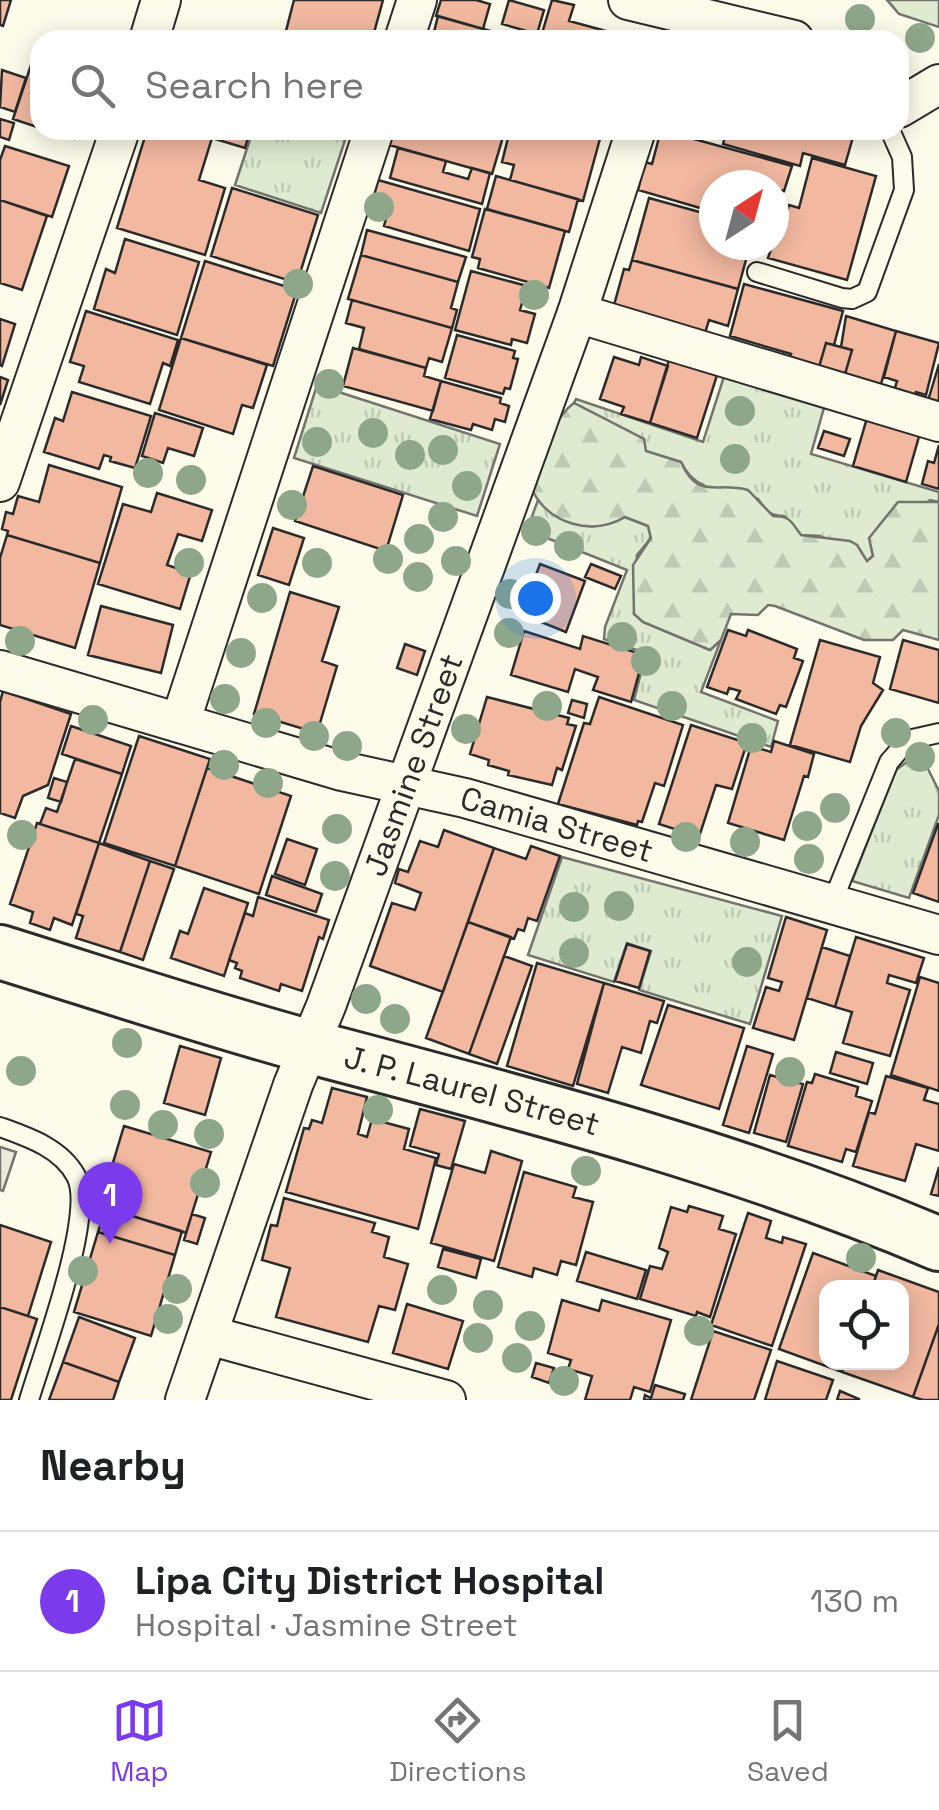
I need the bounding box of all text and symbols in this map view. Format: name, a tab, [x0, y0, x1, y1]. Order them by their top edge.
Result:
search box	[30, 30, 909, 140]
icon: search	[65, 58, 120, 113]
text: Search here	[145, 61, 364, 109]
north arrow	[699, 170, 789, 260]
your location	[510, 573, 561, 624]
street label: Jasmine Street	[355, 648, 472, 881]
street label: Camia Street	[456, 778, 658, 871]
street label: J. P. Laurel Street	[340, 1037, 604, 1145]
pin: 1	[78, 1162, 142, 1244]
map controls	[819, 1280, 909, 1370]
button: locate	[819, 1280, 909, 1370]
text: Nearby	[40, 1439, 186, 1492]
text: Lipa City District Hospital	[135, 1557, 604, 1605]
text: 1	[65, 1581, 80, 1621]
text: 130 m	[810, 1581, 899, 1621]
text: Hospital · Jasmine Street	[135, 1605, 518, 1645]
tab: Map	[110, 1693, 169, 1789]
tab: Directions	[389, 1693, 526, 1789]
tab: Saved	[747, 1693, 829, 1789]

